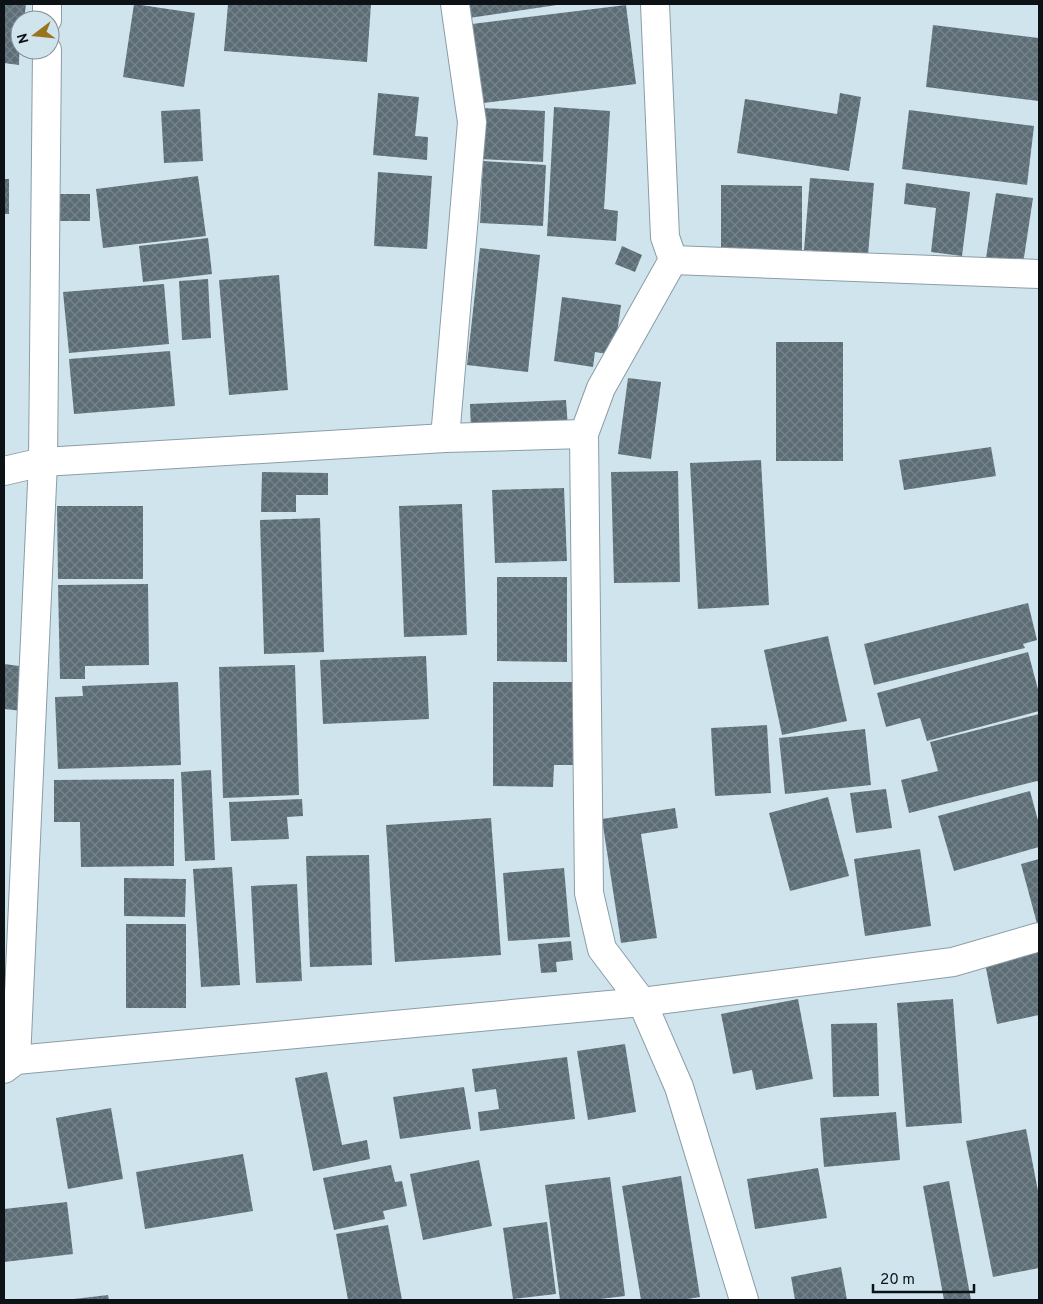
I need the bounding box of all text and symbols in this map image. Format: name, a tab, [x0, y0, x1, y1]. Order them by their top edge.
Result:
north arrow	[10, 10, 60, 60]
text: N	[14, 31, 34, 45]
scale bar	[873, 1262, 974, 1294]
text: 20 m	[880, 1271, 915, 1290]

